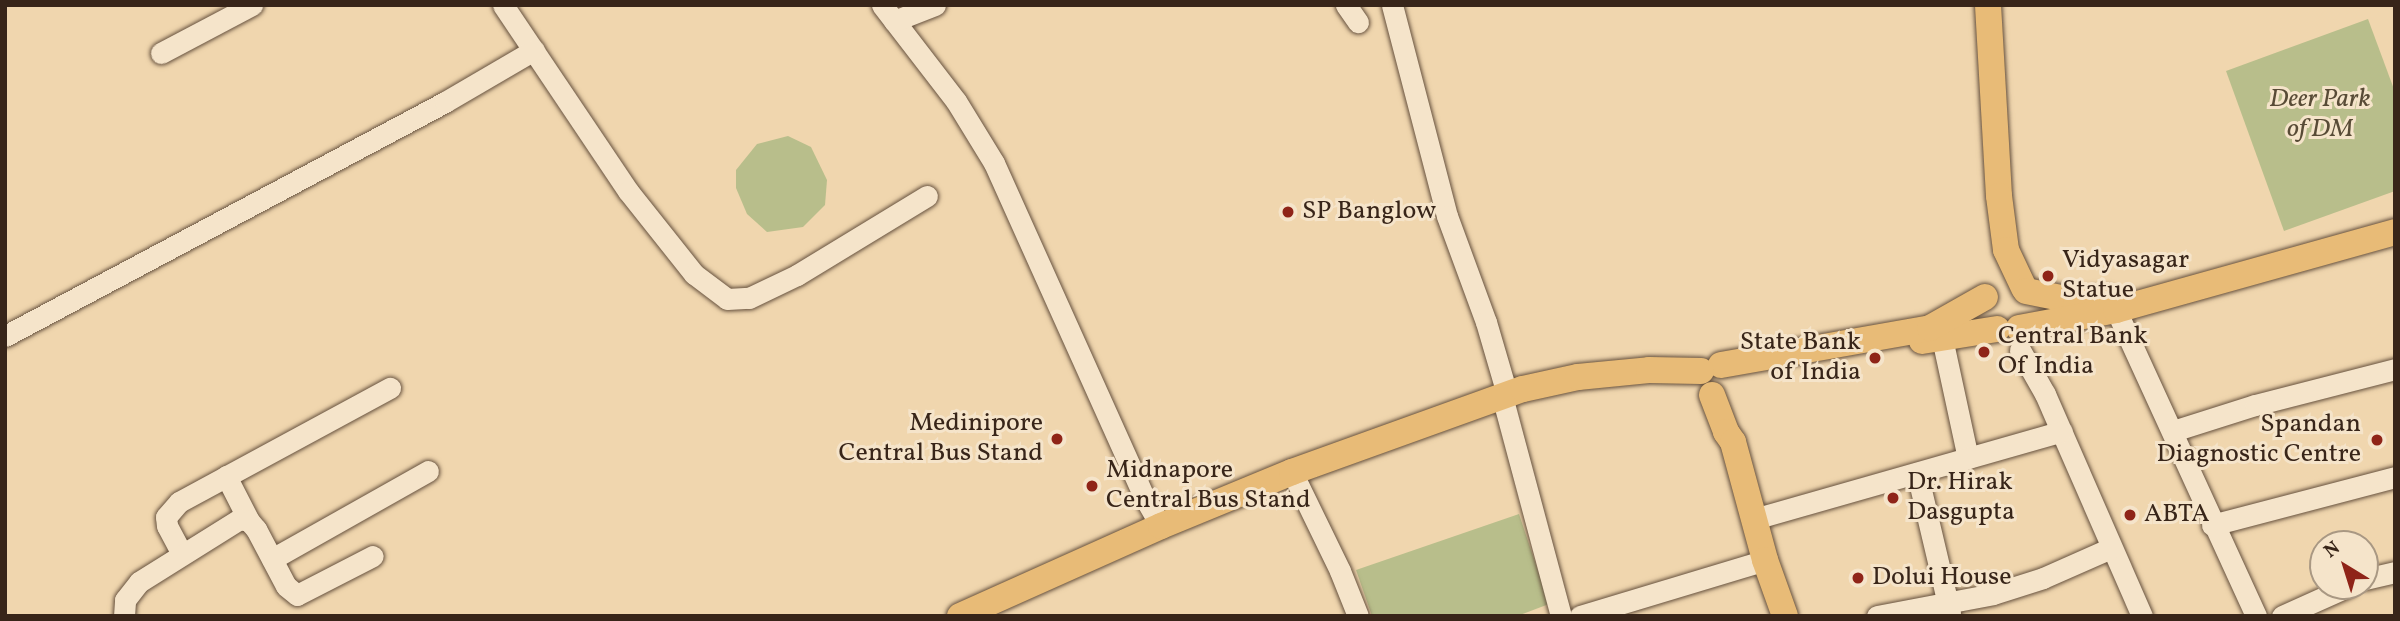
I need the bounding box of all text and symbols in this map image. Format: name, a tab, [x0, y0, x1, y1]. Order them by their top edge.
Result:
park label: Deer Park of DM	[2269, 84, 2371, 146]
place label: SP Banglow	[1302, 196, 1436, 228]
marker: SP Banglow	[1280, 204, 1296, 220]
place label: Vidyasagar Statue	[2062, 245, 2189, 306]
marker: Vidyasagar Statue	[2040, 268, 2056, 284]
place label: Central Bank Of India	[1998, 321, 2148, 382]
place label: State Bank of India	[1740, 327, 1861, 388]
marker: Central Bank Of India	[1976, 344, 1992, 360]
marker: State Bank of India	[1867, 350, 1883, 366]
place label: Medinipore Central Bus Stand	[838, 408, 1043, 470]
place label: Spandan Diagnostic Centre	[2157, 409, 2361, 471]
marker: Spandan Diagnostic Centre	[2367, 430, 2387, 450]
marker: Medinipore Central Bus Stand	[1049, 431, 1065, 447]
place label: Midnapore Central Bus Stand	[1106, 455, 1311, 516]
place label: Dr. Hirak Dasgupta	[1907, 467, 2015, 528]
marker: Midnapore Central Bus Stand	[1084, 478, 1100, 494]
marker: Dr. Hirak Dasgupta	[1885, 490, 1901, 506]
place label: ABTA	[2144, 499, 2210, 531]
marker: ABTA	[2122, 507, 2138, 523]
north arrow	[2309, 530, 2379, 600]
text: N	[2319, 536, 2346, 565]
place label: Dolui House	[1872, 562, 2012, 594]
marker: Dolui House	[1850, 570, 1866, 586]

